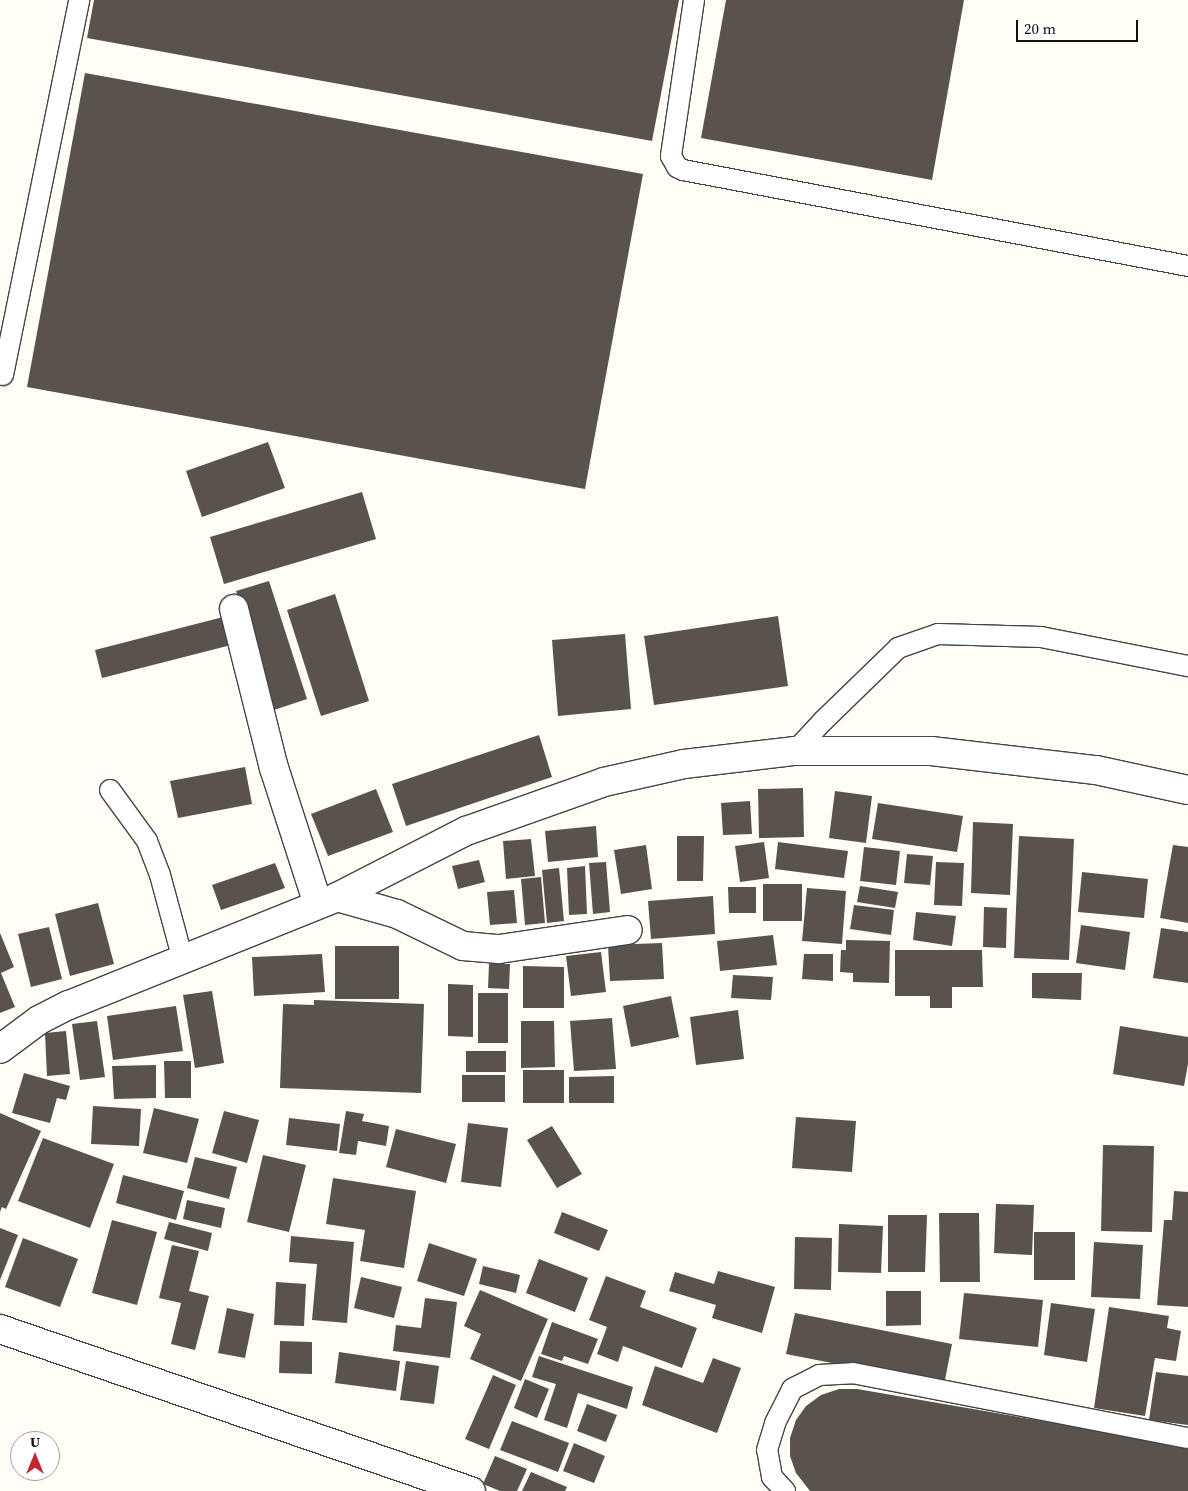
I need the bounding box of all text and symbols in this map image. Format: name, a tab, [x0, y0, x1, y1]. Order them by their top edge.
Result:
scale bar	[1018, 10, 1140, 42]
text: 20 m	[1024, 18, 1056, 39]
north arrow	[10, 1431, 60, 1481]
text: U	[30, 1432, 40, 1452]

